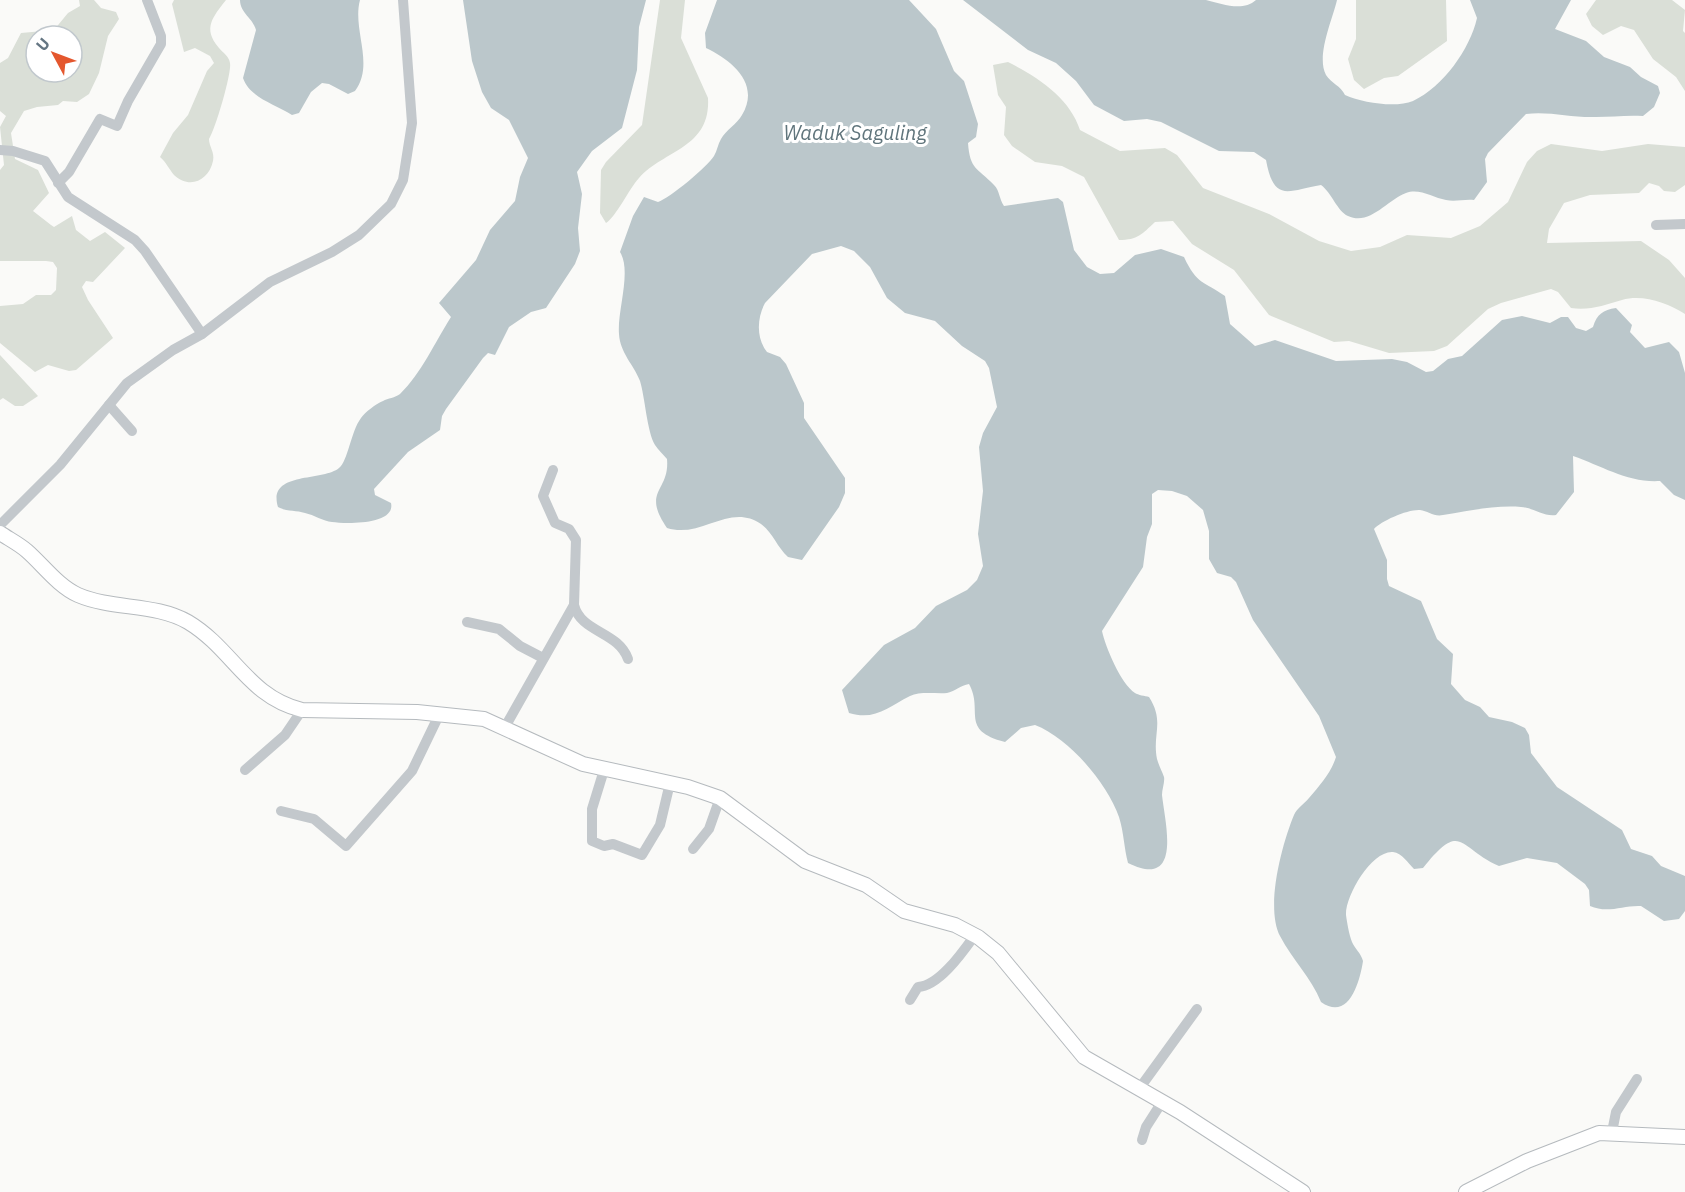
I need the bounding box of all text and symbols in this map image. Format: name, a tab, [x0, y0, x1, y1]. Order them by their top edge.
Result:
north arrow	[24, 24, 84, 84]
text: U	[31, 33, 54, 55]
water label: Waduk Saguling	[783, 119, 927, 146]

